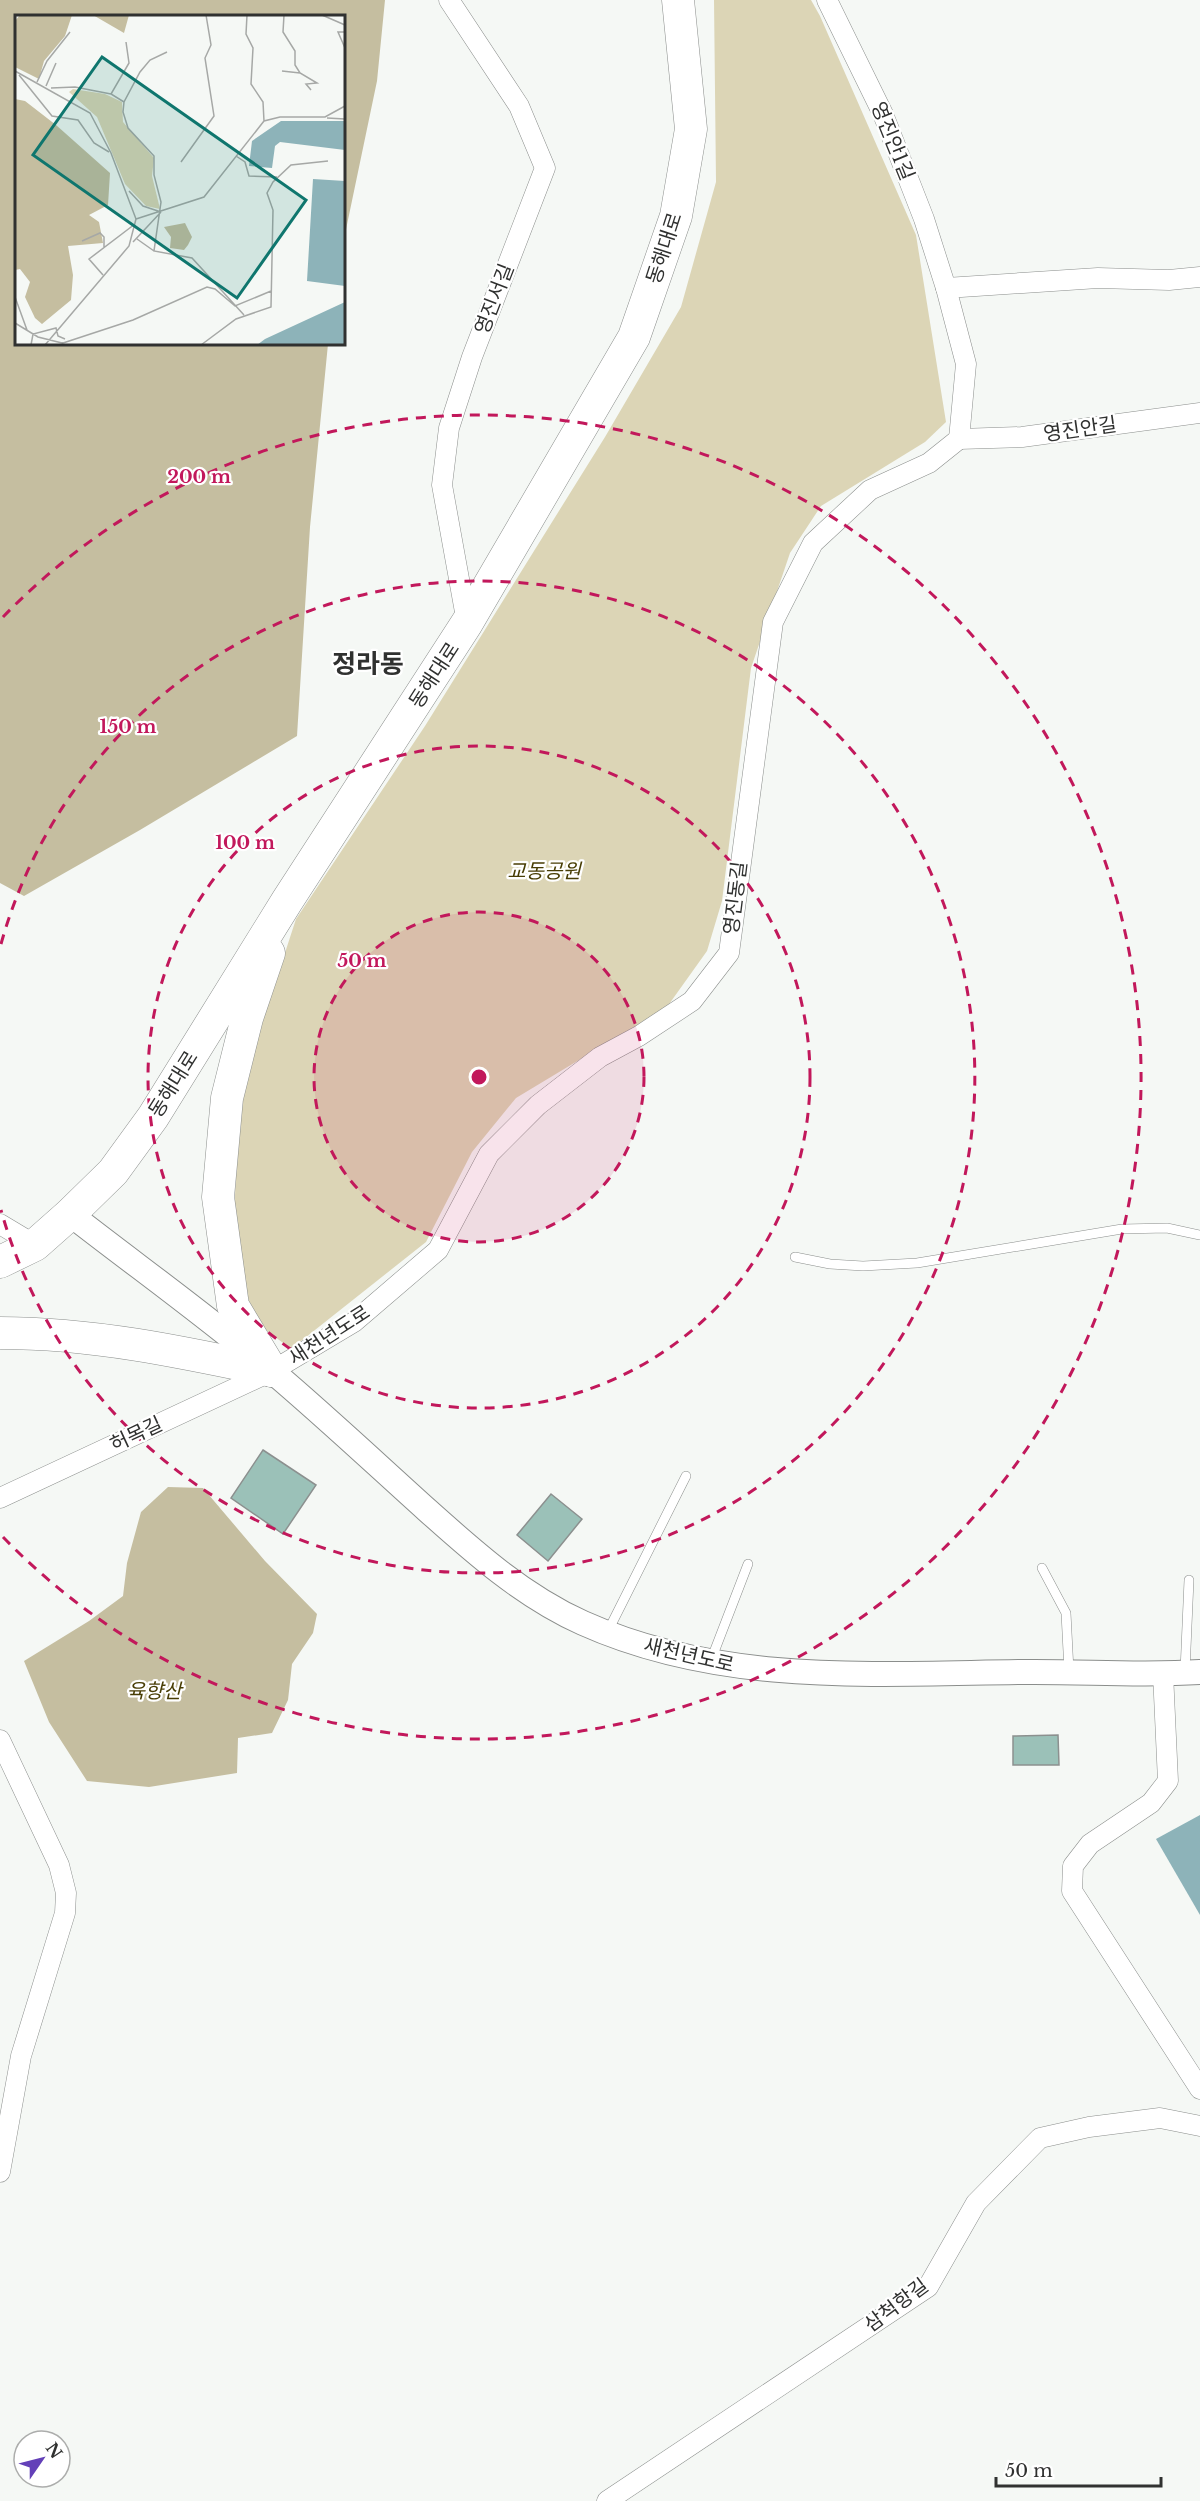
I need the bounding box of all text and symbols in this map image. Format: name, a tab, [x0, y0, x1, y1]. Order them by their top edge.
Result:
inset map	[15, 15, 345, 345]
street label: 영진안1길	[866, 98, 920, 184]
street label: 동해대로	[641, 209, 687, 287]
street label: 영진서길	[470, 260, 518, 338]
street label: 영진안길	[1042, 412, 1118, 446]
text: 200 m	[167, 466, 231, 488]
street label: 동해대로	[404, 638, 464, 712]
district label: 정라동	[332, 648, 404, 680]
text: 150 m	[100, 716, 157, 738]
text: 100 m	[215, 832, 275, 854]
park label: 교동공원	[507, 859, 582, 883]
street label: 영진동길	[719, 860, 751, 936]
text: 50 m	[338, 950, 387, 972]
street label: 동해대로	[143, 1046, 203, 1122]
centre of rings	[469, 1067, 489, 1087]
street label: 새천년도로	[284, 1300, 374, 1370]
street label: 허목길	[106, 1411, 166, 1457]
street label: 새천년도로	[641, 1633, 737, 1677]
park label: 육향산	[126, 1679, 184, 1703]
street label: 삼척항길	[859, 2273, 933, 2337]
north arrow	[12, 2429, 72, 2489]
text: N	[42, 2438, 67, 2462]
scale bar	[996, 2450, 1161, 2488]
text: 50 m	[1005, 2460, 1053, 2482]

